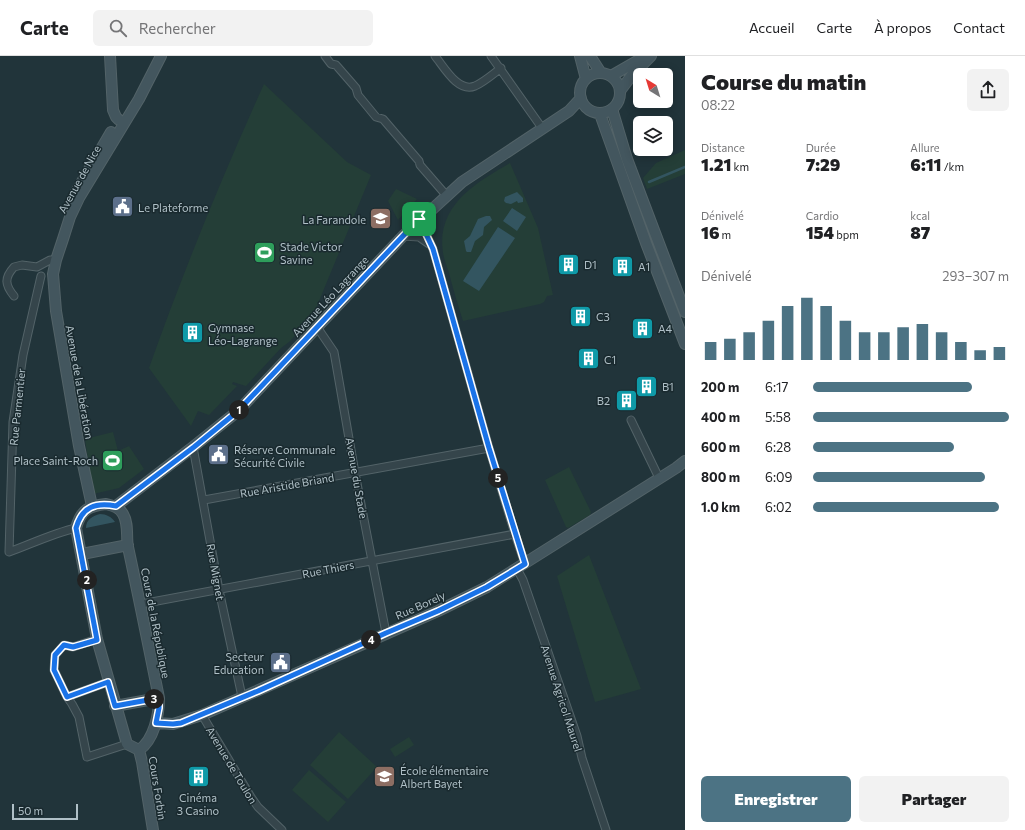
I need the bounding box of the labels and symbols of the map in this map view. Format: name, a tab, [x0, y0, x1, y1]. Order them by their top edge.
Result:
north arrow	[633, 68, 673, 108]
street label: Avenue de Nice	[55, 143, 103, 215]
public building icon: Le Plateforme	[110, 194, 136, 220]
place label: Le Plateforme	[138, 201, 208, 214]
pin	[402, 202, 436, 236]
school or university icon: La Farandole	[368, 206, 394, 232]
place label: La Farandole	[302, 213, 366, 226]
sports icon: Stade Victor Savine	[252, 239, 278, 265]
place label: Stade Victor Savine	[280, 240, 343, 266]
building icon: D1	[555, 251, 581, 277]
street label: Avenue Léo Lagrange	[289, 253, 371, 339]
building icon: A1	[609, 253, 635, 279]
place label: D1	[584, 258, 597, 271]
place label: A1	[638, 260, 650, 273]
building icon: C3	[567, 303, 593, 329]
place label: C3	[596, 310, 610, 323]
building icon: A4	[629, 315, 655, 341]
building icon: Gymnase Léo-Lagrange	[180, 320, 206, 346]
place label: Gymnase Léo-Lagrange	[208, 321, 278, 347]
place label: A4	[658, 322, 673, 335]
street label: Avenue de la Libération	[64, 324, 96, 440]
building icon: C1	[576, 346, 602, 372]
place label: C1	[604, 353, 616, 366]
street label: Rue Parmentier	[6, 367, 28, 446]
building icon: B1	[633, 373, 659, 399]
place label: B1	[662, 380, 674, 393]
building icon: B2	[613, 387, 639, 413]
place label: B2	[597, 394, 610, 407]
pin: 1	[229, 400, 249, 420]
street label: Avenue du Stade	[343, 436, 371, 520]
public building icon: Réserve Communale Sécurité Civile	[205, 442, 231, 468]
place label: Réserve Communale Sécurité Civile	[234, 443, 336, 469]
sports icon: Place Saint-Roch	[100, 447, 126, 473]
place label: Place Saint-Roch	[13, 454, 98, 467]
pin: 5	[488, 468, 508, 488]
street label: Rue Aristide Briand	[239, 470, 335, 500]
street label: Rue Mignet	[205, 543, 227, 602]
street label: Rue Thiers	[301, 558, 355, 580]
street label: Cours de la République	[139, 567, 173, 680]
pin: 2	[77, 570, 97, 590]
street label: Rue Borely	[393, 588, 447, 622]
pin: 4	[361, 630, 381, 650]
street label: Avenue Agricol Maurel	[539, 643, 585, 753]
public building icon: Secteur Education	[267, 649, 293, 675]
place label: Secteur Education	[214, 650, 265, 676]
pin: 3	[144, 689, 164, 709]
street label: Avenue de Toulon	[204, 724, 260, 806]
street label: Cours Forbin	[147, 755, 169, 821]
school or university icon: École élémentaire Albert Bayet	[372, 763, 398, 789]
place label: École élémentaire Albert Bayet	[400, 763, 489, 790]
building icon: Cinéma 3 Casino	[185, 764, 211, 790]
place label: Cinéma 3 Casino	[177, 791, 220, 817]
scale bar	[12, 802, 78, 821]

